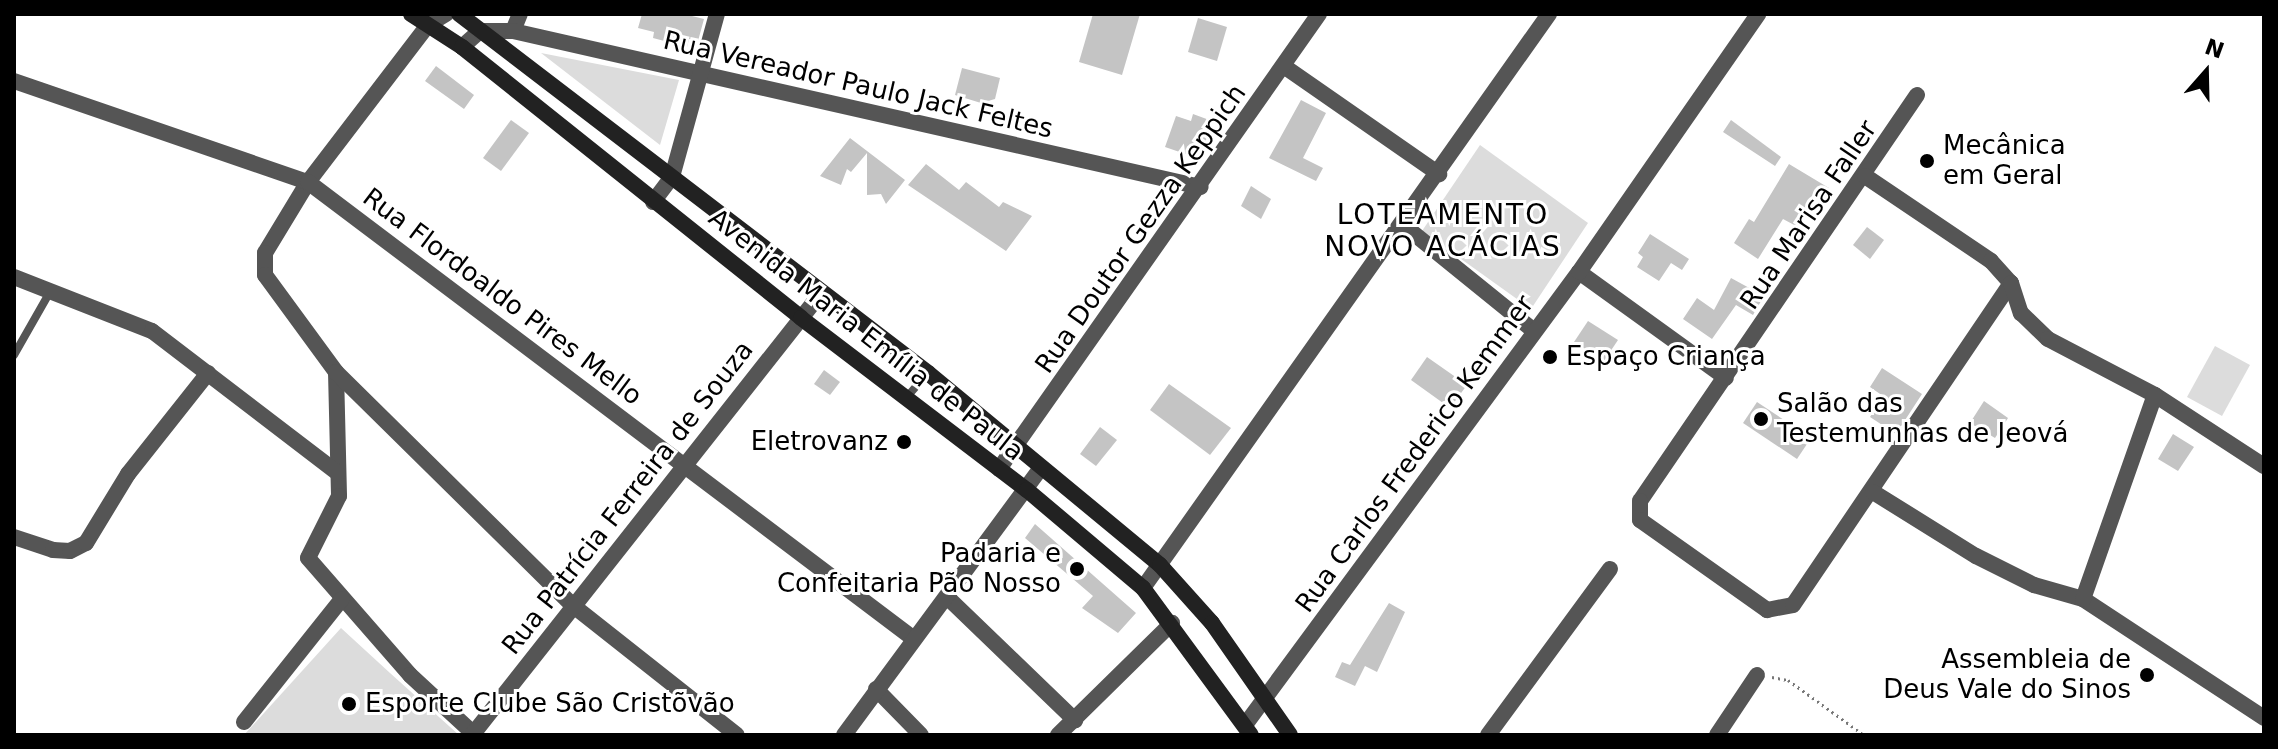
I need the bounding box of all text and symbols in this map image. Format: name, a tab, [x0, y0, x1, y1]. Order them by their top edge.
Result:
street label: Rua Vereador Paulo Jack Feltes	[660, 25, 1056, 145]
north arrow	[2166, 32, 2246, 112]
text: N	[2201, 34, 2227, 64]
street label: Rua Doutor Gezza Keppich	[1029, 79, 1253, 379]
street label: Rua Marisa Faller	[1734, 115, 1884, 315]
place label: Mecânica em Geral	[1943, 130, 2066, 192]
marker: Mecânica em Geral	[1918, 152, 1936, 170]
street label: Rua Flordoaldo Pires Mello	[356, 182, 648, 412]
district label: LOTEAMENTO NOVO ACÁCIAS	[1324, 198, 1562, 264]
street label: Avenida Maria Emília de Paula	[702, 202, 1030, 468]
street label: Rua Carlos Frederico Kemmer	[1289, 289, 1541, 619]
street label: Rua Patrícia Ferreira de Souza	[496, 335, 760, 661]
place label: Espaço Criança	[1566, 341, 1766, 373]
marker: Espaço Criança	[1541, 348, 1559, 366]
place label: Salão das Testemunhas de Jeová	[1777, 388, 2068, 450]
marker: Salão das Testemunhas de Jeová	[1752, 410, 1770, 428]
place label: Eletrovanz	[751, 426, 888, 458]
marker: Eletrovanz	[895, 433, 913, 451]
place label: Padaria e Confeitaria Pão Nosso	[777, 538, 1061, 600]
marker: Padaria e Confeitaria Pão Nosso	[1068, 560, 1086, 578]
place label: Assembleia de Deus Vale do Sinos	[1883, 644, 2131, 706]
marker: Assembleia de Deus Vale do Sinos	[2138, 666, 2156, 684]
place label: Esporte Clube São Cristõvão	[365, 688, 735, 720]
marker: Esporte Clube São Cristõvão	[340, 695, 358, 713]

